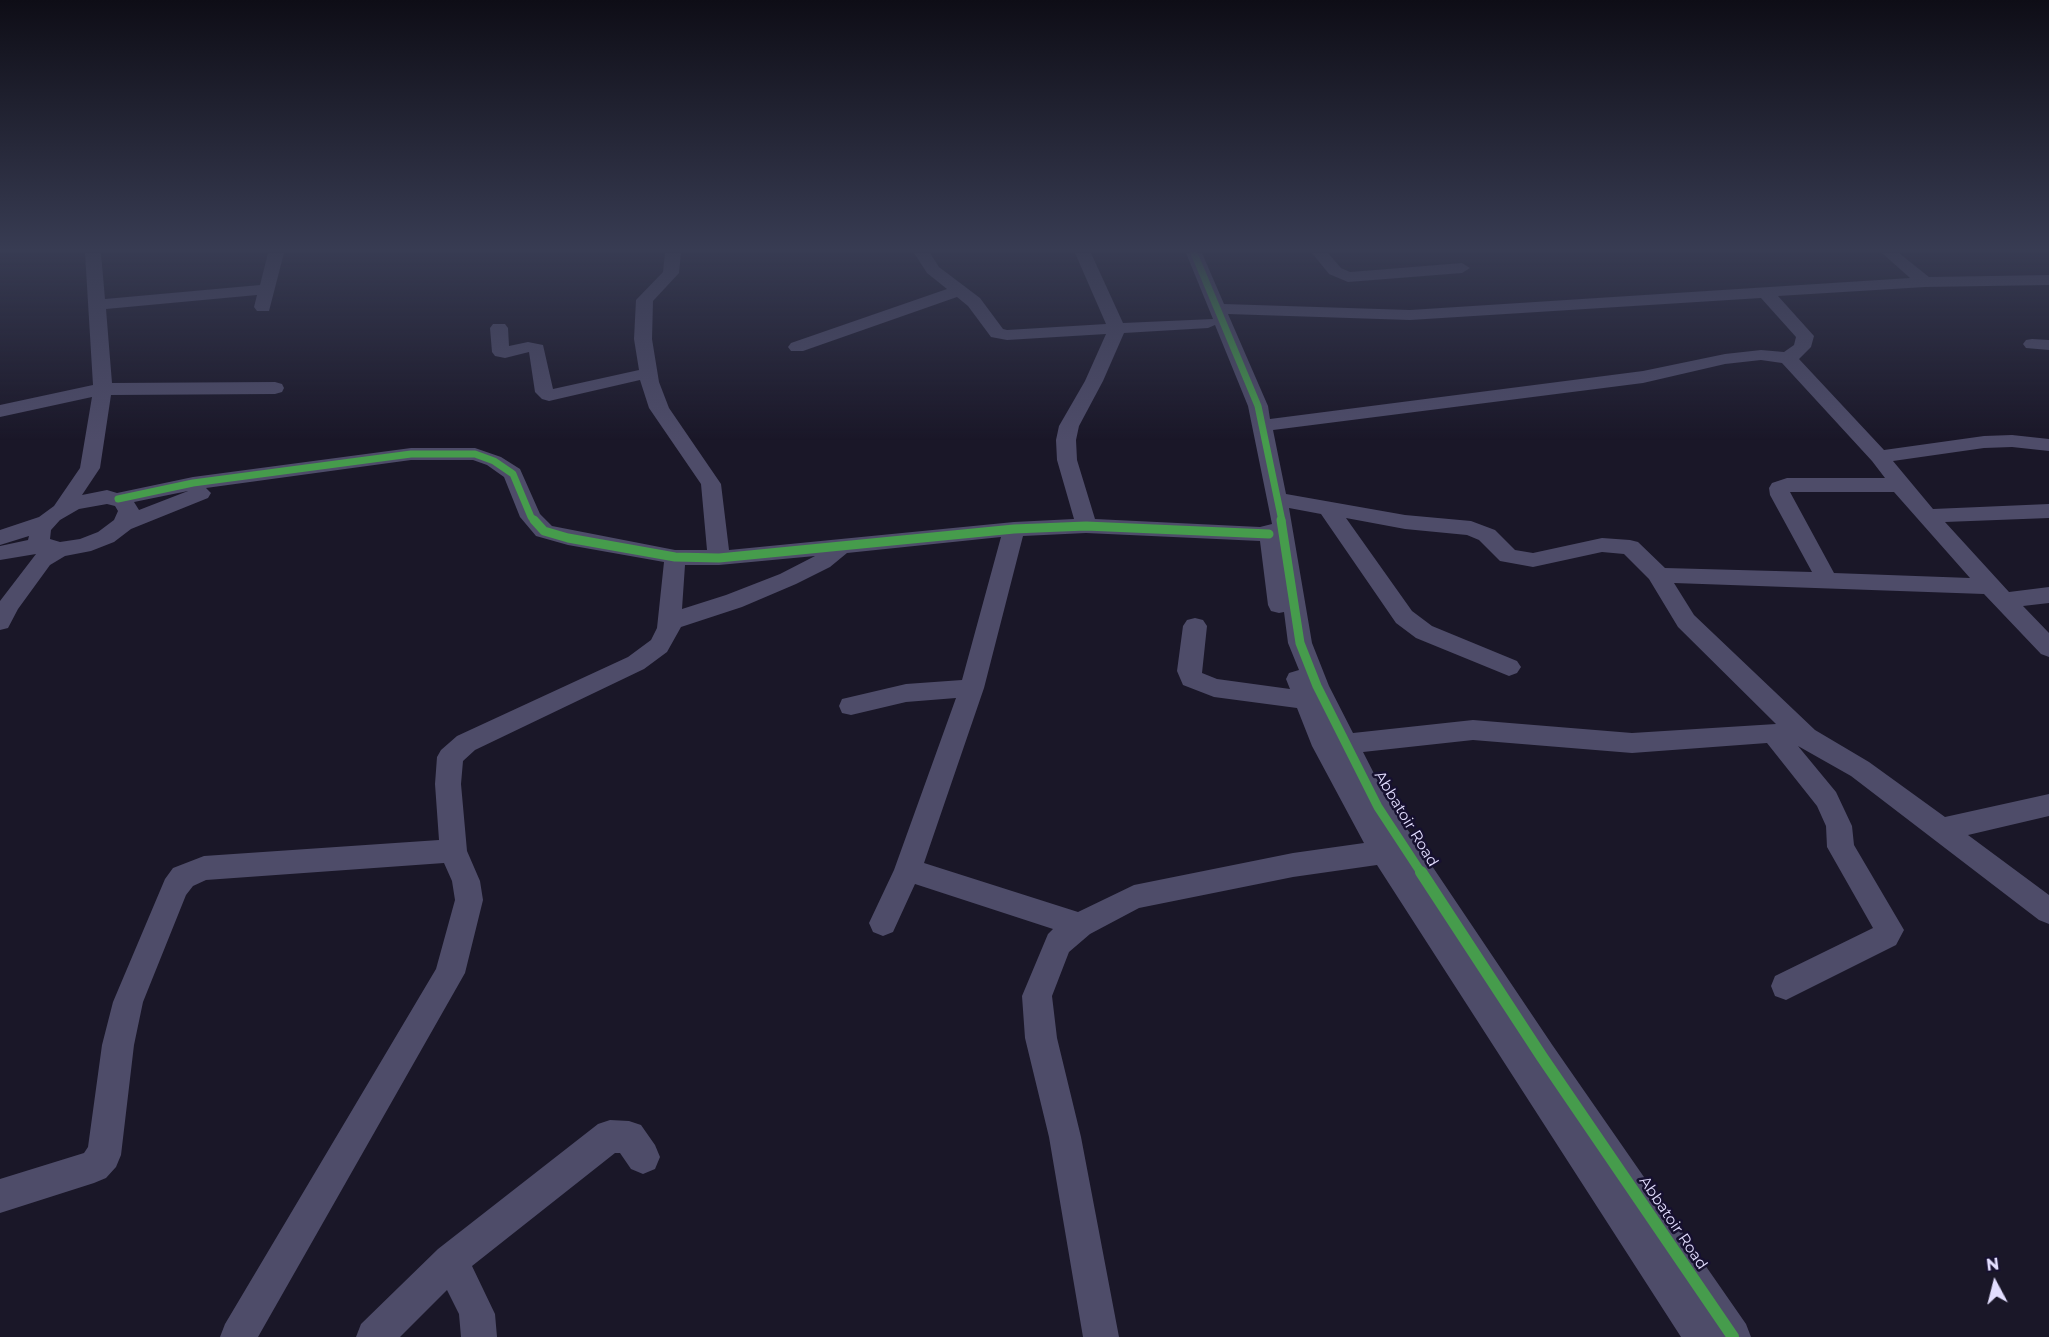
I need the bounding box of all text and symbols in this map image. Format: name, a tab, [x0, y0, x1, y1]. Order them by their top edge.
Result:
street label: Abbatoir Road	[1370, 768, 1442, 870]
street label: Abbatoir Road	[1635, 1173, 1711, 1273]
north arrow	[1965, 1253, 2025, 1313]
text: N	[1985, 1254, 2000, 1275]

